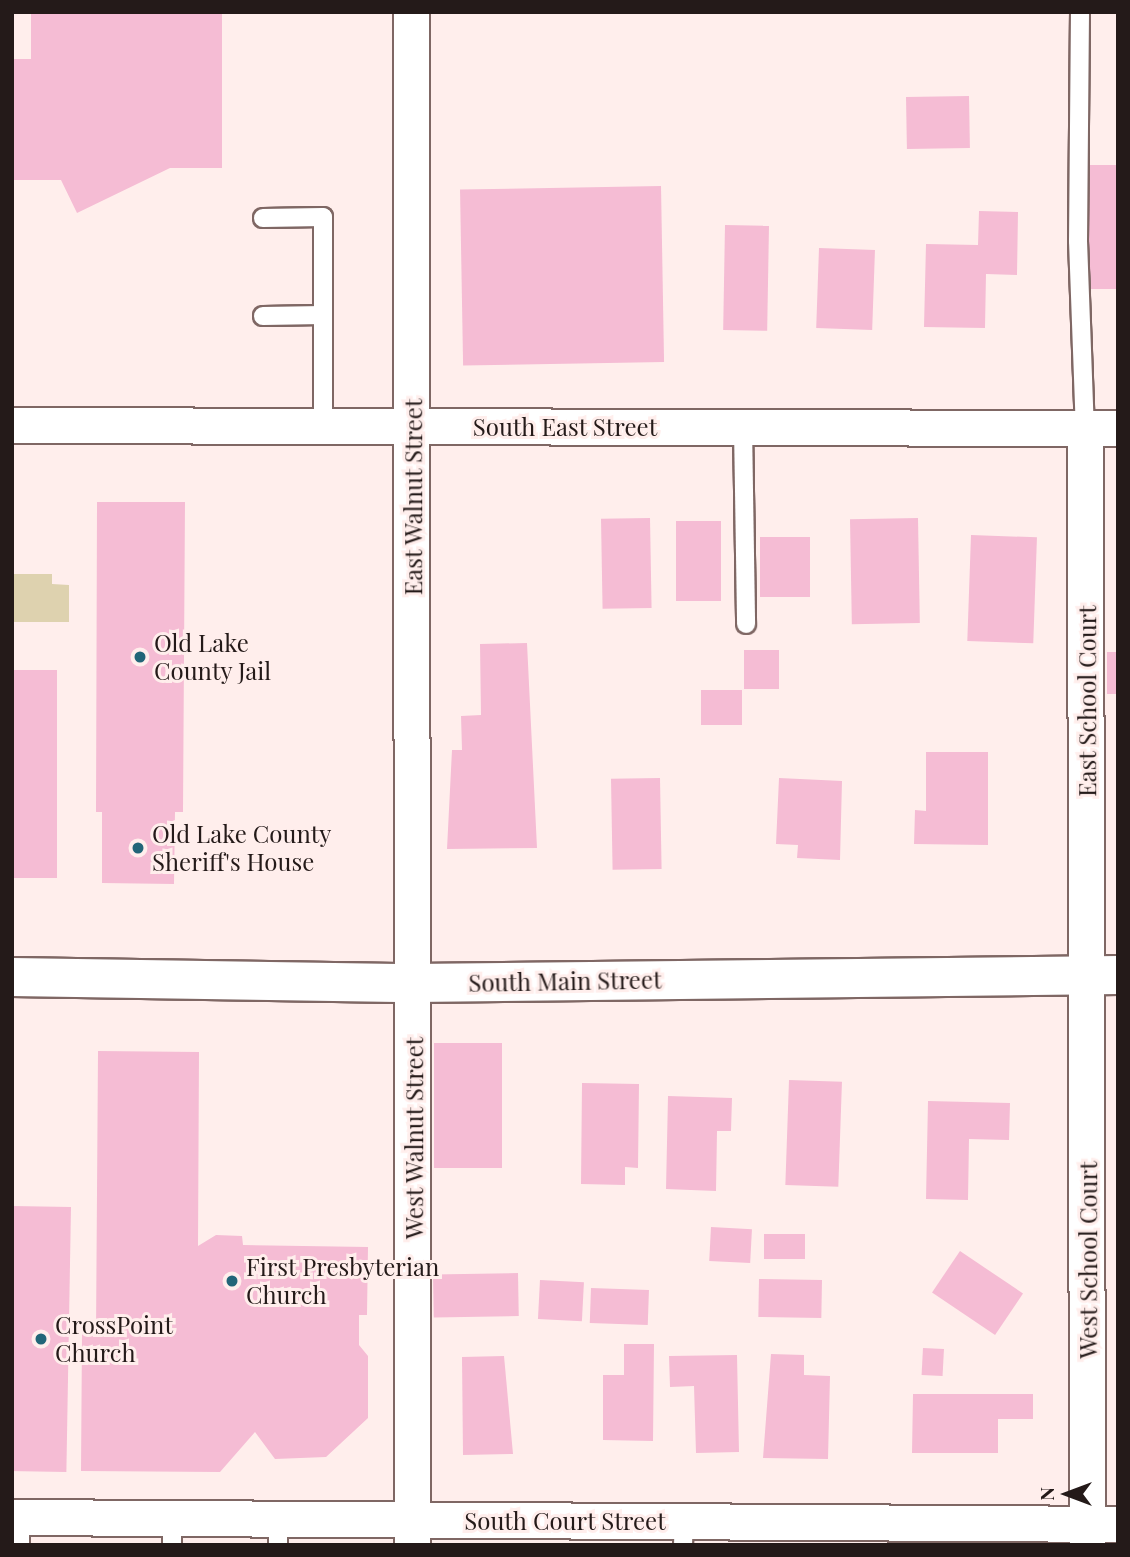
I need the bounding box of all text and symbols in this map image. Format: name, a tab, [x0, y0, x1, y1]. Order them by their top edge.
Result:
street label: East Walnut Street	[399, 398, 427, 596]
street label: South East Street	[473, 413, 657, 441]
street label: East School Court	[1073, 605, 1101, 797]
place label: Old Lake County Jail	[154, 629, 272, 685]
marker: Old Lake County Jail	[132, 649, 148, 665]
place label: Old Lake County Sheriff's House	[152, 820, 331, 876]
marker: Old Lake County Sheriff's House	[130, 840, 146, 856]
street label: South Main Street	[468, 965, 662, 997]
street label: West Walnut Street	[400, 1036, 428, 1240]
street label: West School Court	[1074, 1161, 1102, 1359]
place label: First Presbyterian Church	[246, 1253, 440, 1309]
marker: First Presbyterian Church	[224, 1273, 240, 1289]
place label: CrossPoint Church	[55, 1311, 173, 1367]
marker: CrossPoint Church	[33, 1331, 49, 1347]
north arrow	[1032, 1459, 1102, 1529]
text: N	[1033, 1487, 1059, 1501]
street label: South Court Street	[464, 1507, 666, 1535]

